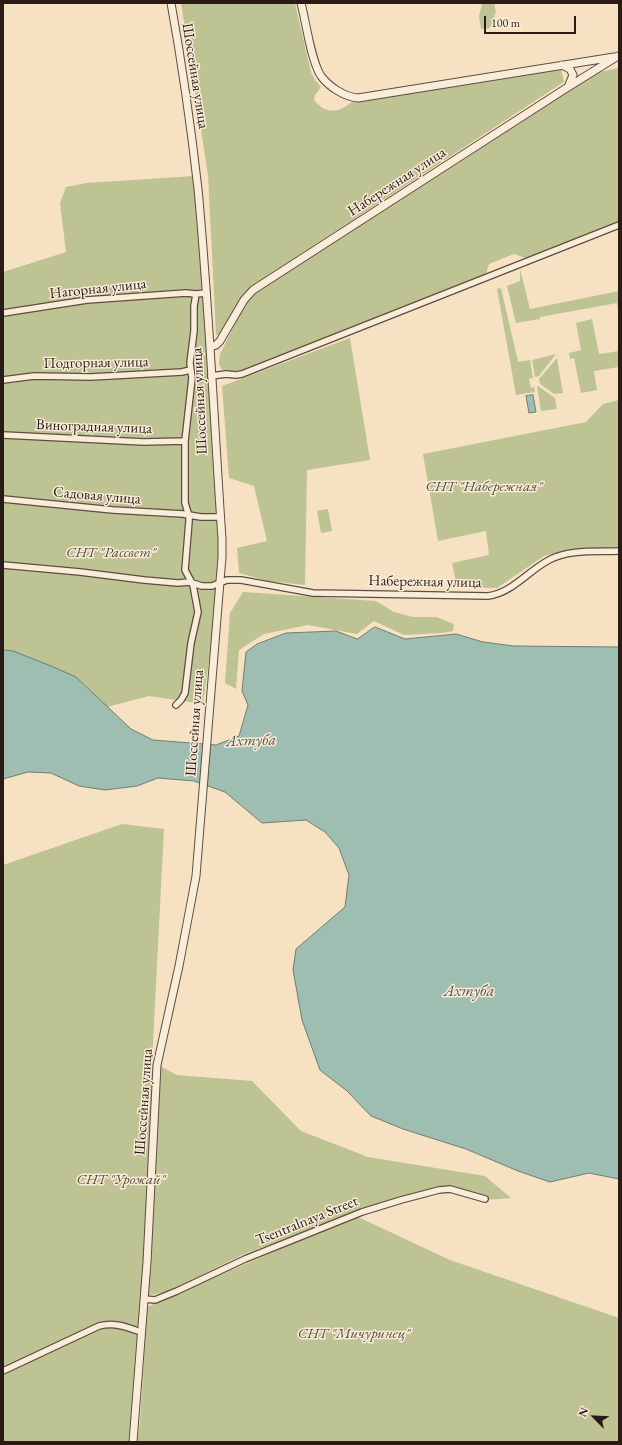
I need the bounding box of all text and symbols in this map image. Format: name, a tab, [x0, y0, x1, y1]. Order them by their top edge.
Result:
scale bar	[486, 8, 578, 34]
text: 100 m	[491, 15, 520, 31]
street label: Шоссейная улица	[178, 22, 212, 130]
street label: Набережная улица	[345, 144, 449, 220]
street label: Нагорная улица	[49, 275, 147, 303]
street label: Шоссейная улица	[188, 347, 212, 455]
street label: Подгорная улица	[43, 353, 149, 373]
street label: Виноградная улица	[36, 416, 152, 438]
park label: СНТ "Набережная"	[425, 478, 543, 496]
street label: Садовая улица	[52, 483, 142, 509]
park label: СНТ "Рассвет"	[66, 544, 156, 562]
street label: Набережная улица	[368, 572, 482, 592]
street label: Шоссейная улица	[182, 669, 208, 777]
water label: Ахтуба	[225, 731, 277, 751]
water label: Ахтуба	[444, 982, 494, 1002]
street label: Шоссейная улица	[131, 1048, 157, 1156]
park label: СНТ "Урожай"	[77, 1171, 165, 1189]
street label: Tsentralnaya Street	[253, 1192, 361, 1250]
park label: СНТ "Мичуринец"	[298, 1325, 410, 1343]
north arrow	[574, 1397, 614, 1437]
text: N	[575, 1405, 591, 1419]

